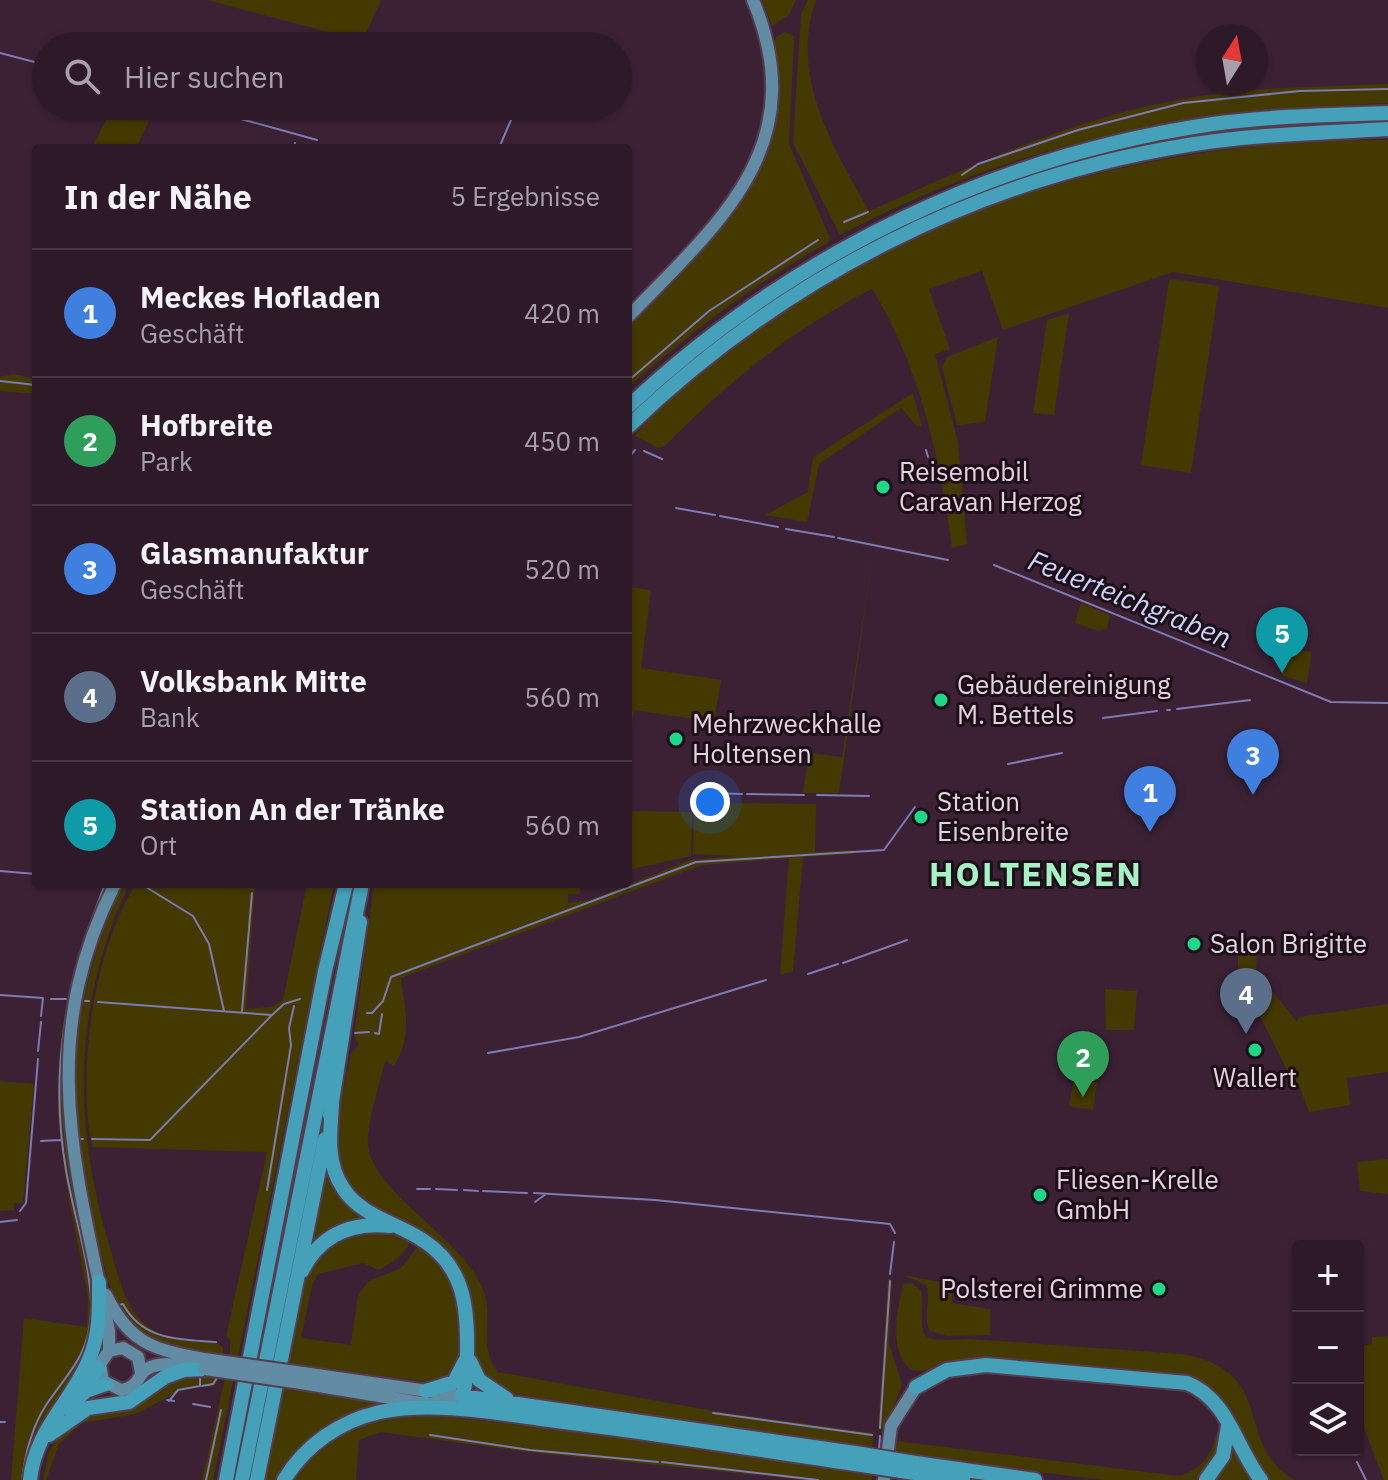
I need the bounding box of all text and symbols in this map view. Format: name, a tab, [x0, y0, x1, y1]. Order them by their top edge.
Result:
north arrow	[1196, 24, 1268, 96]
search box	[32, 32, 632, 120]
icon: search	[60, 54, 104, 98]
text: Hier suchen	[124, 57, 285, 96]
text: In der Nähe	[64, 174, 252, 218]
text: 5 Ergebnisse	[451, 179, 600, 213]
text: Meckes Hofladen	[140, 277, 381, 316]
text: 1	[82, 296, 98, 330]
text: 420 m	[524, 296, 600, 330]
text: Geschäft	[140, 316, 244, 350]
text: Hofbreite	[140, 405, 273, 444]
text: 2	[82, 424, 98, 458]
text: 450 m	[524, 424, 600, 458]
text: Park	[140, 444, 193, 478]
place label: Reisemobil Caravan Herzog	[899, 454, 1082, 518]
marker: Reisemobil Caravan Herzog	[874, 478, 892, 496]
text: Glasmanufaktur	[140, 533, 369, 572]
water label: Feuerteichgraben	[1023, 541, 1237, 656]
text: 3	[82, 552, 98, 586]
text: 520 m	[524, 552, 600, 586]
text: Geschäft	[140, 572, 244, 606]
pin: 5	[1256, 607, 1308, 673]
text: Volksbank Mitte	[140, 661, 367, 700]
place label: Gebäudereinigung M. Bettels	[957, 667, 1171, 731]
text: 4	[82, 680, 98, 714]
text: 560 m	[524, 680, 600, 714]
marker: Gebäudereinigung M. Bettels	[932, 691, 950, 709]
text: Bank	[140, 700, 199, 734]
place label: Mehrzweckhalle Holtensen	[692, 706, 882, 770]
pin: 3	[1227, 729, 1279, 795]
marker: Mehrzweckhalle Holtensen	[667, 730, 685, 748]
pin: 1	[1124, 766, 1176, 832]
your location	[690, 782, 730, 822]
place label: Station Eisenbreite	[937, 784, 1069, 848]
text: Station An der Tränke	[140, 789, 445, 828]
text: 5	[82, 808, 98, 842]
text: 560 m	[524, 808, 600, 842]
marker: Station Eisenbreite	[912, 808, 930, 826]
text: Ort	[140, 828, 177, 862]
district label: HOLTENSEN	[929, 851, 1143, 895]
place label: Salon Brigitte	[1210, 926, 1367, 960]
marker: Salon Brigitte	[1185, 935, 1203, 953]
pin: 4	[1220, 968, 1272, 1034]
pin: 2	[1057, 1031, 1109, 1097]
marker: Wallert	[1246, 1041, 1264, 1059]
place label: Wallert	[1213, 1060, 1297, 1094]
place label: Fliesen-Krelle GmbH	[1056, 1162, 1219, 1226]
marker: Fliesen-Krelle GmbH	[1031, 1186, 1049, 1204]
map controls	[1292, 1240, 1364, 1456]
button: +	[1292, 1240, 1364, 1312]
place label: Polsterei Grimme	[940, 1271, 1143, 1305]
marker: Polsterei Grimme	[1150, 1280, 1168, 1298]
button: −	[1292, 1312, 1364, 1384]
button: layers	[1292, 1384, 1364, 1456]

